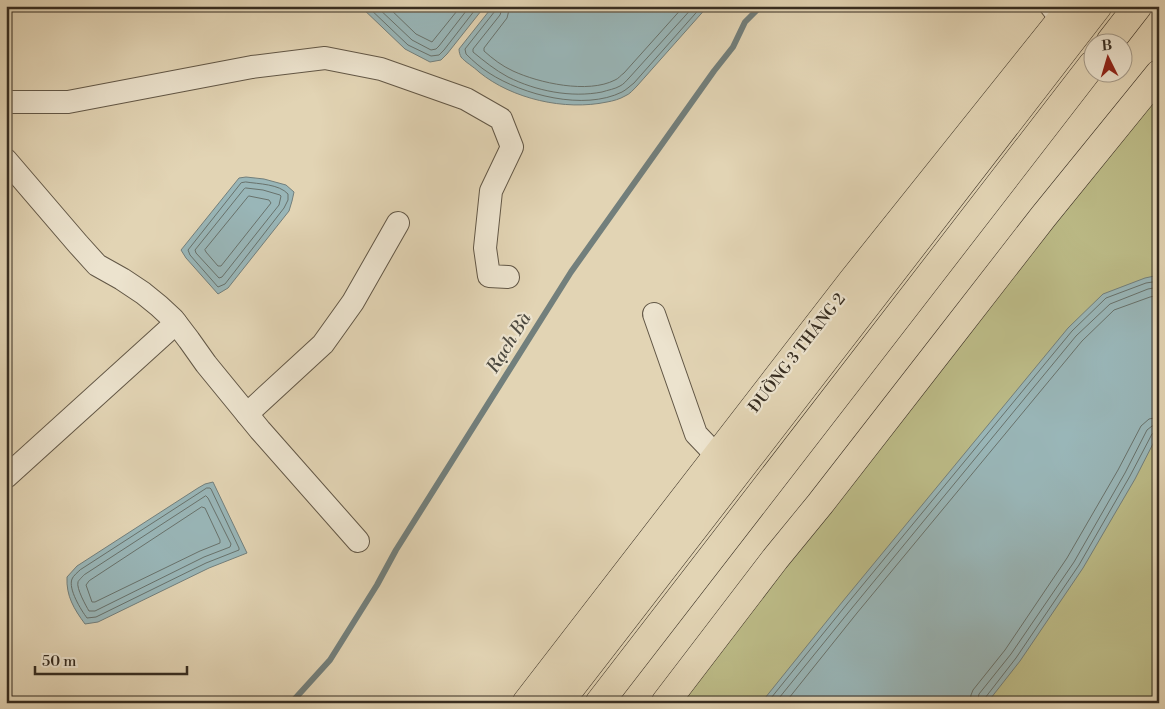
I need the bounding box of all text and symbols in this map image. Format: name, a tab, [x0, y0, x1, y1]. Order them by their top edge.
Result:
north arrow	[1082, 32, 1132, 82]
text: B	[1101, 37, 1113, 55]
street label: ĐƯỜNG 3 THÁNG 2	[743, 288, 850, 417]
water label: Rạch Bà	[481, 308, 537, 378]
scale bar	[35, 644, 188, 676]
text: 50 m	[42, 652, 76, 671]

